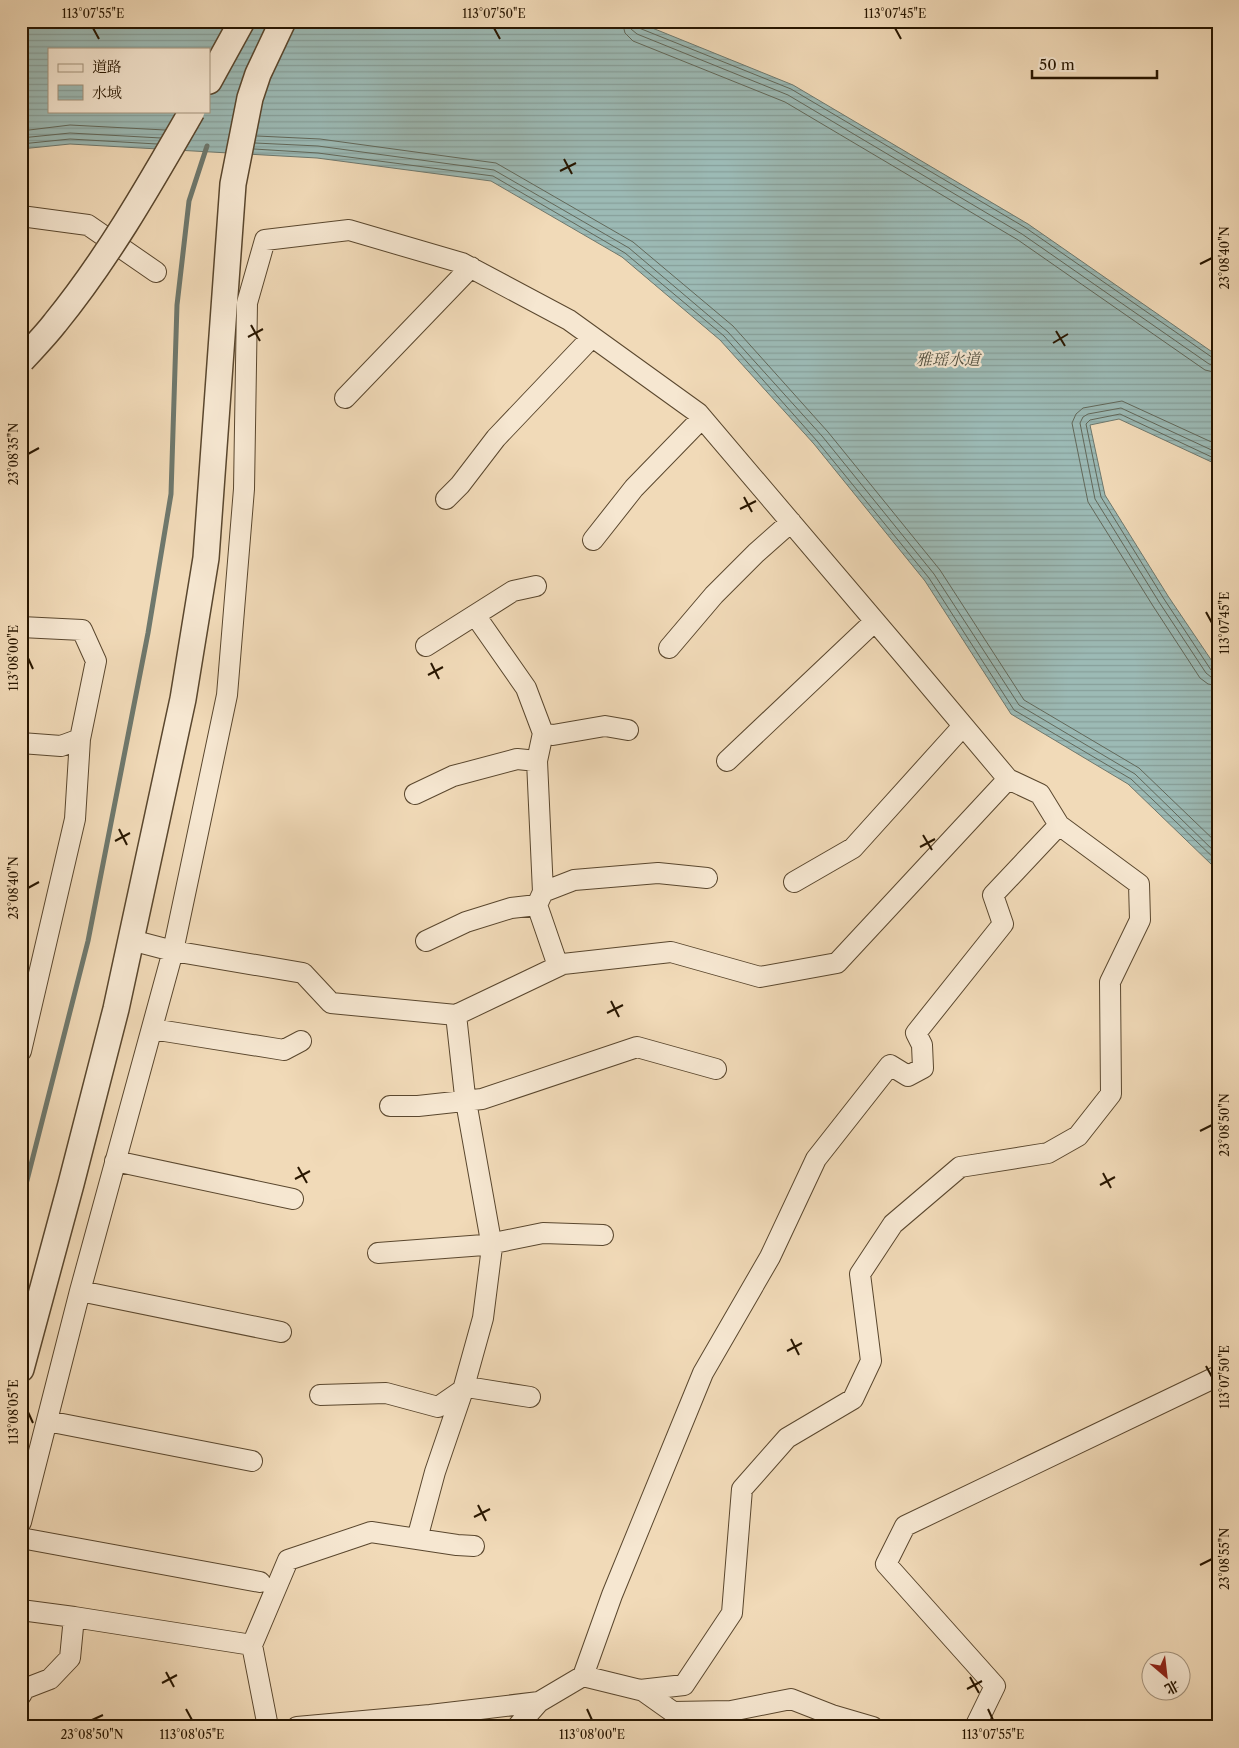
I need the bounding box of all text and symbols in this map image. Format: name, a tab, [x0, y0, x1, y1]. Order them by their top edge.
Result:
text: 113°07'55"E	[62, 6, 124, 21]
text: 113°07'50"E	[462, 6, 526, 21]
text: 113°07'45"E	[864, 6, 926, 21]
legend	[48, 48, 210, 112]
scale bar	[1032, 48, 1156, 80]
text: 50 m	[1039, 55, 1075, 74]
text: 道路	[92, 57, 122, 76]
text: 水域	[92, 83, 122, 102]
text: 23°08'40"N	[1217, 226, 1232, 290]
water label: 雅瑶水道	[916, 349, 982, 369]
text: 23°08'35"N	[6, 423, 21, 485]
text: 113°07'45"E	[1217, 592, 1232, 654]
text: 113°08'00"E	[6, 625, 21, 691]
text: 23°08'40"N	[6, 856, 21, 920]
text: 23°08'50"N	[1217, 1093, 1232, 1157]
text: 113°07'50"E	[1217, 1345, 1232, 1409]
text: 113°08'05"E	[6, 1380, 21, 1444]
text: 23°08'55"N	[1217, 1528, 1232, 1590]
north arrow	[1142, 1650, 1192, 1700]
text: 北	[1162, 1676, 1183, 1699]
text: 23°08'50"N	[60, 1727, 124, 1742]
text: 113°08'05"E	[160, 1727, 224, 1742]
text: 113°08'00"E	[559, 1727, 625, 1742]
text: 113°07'55"E	[962, 1727, 1024, 1742]

